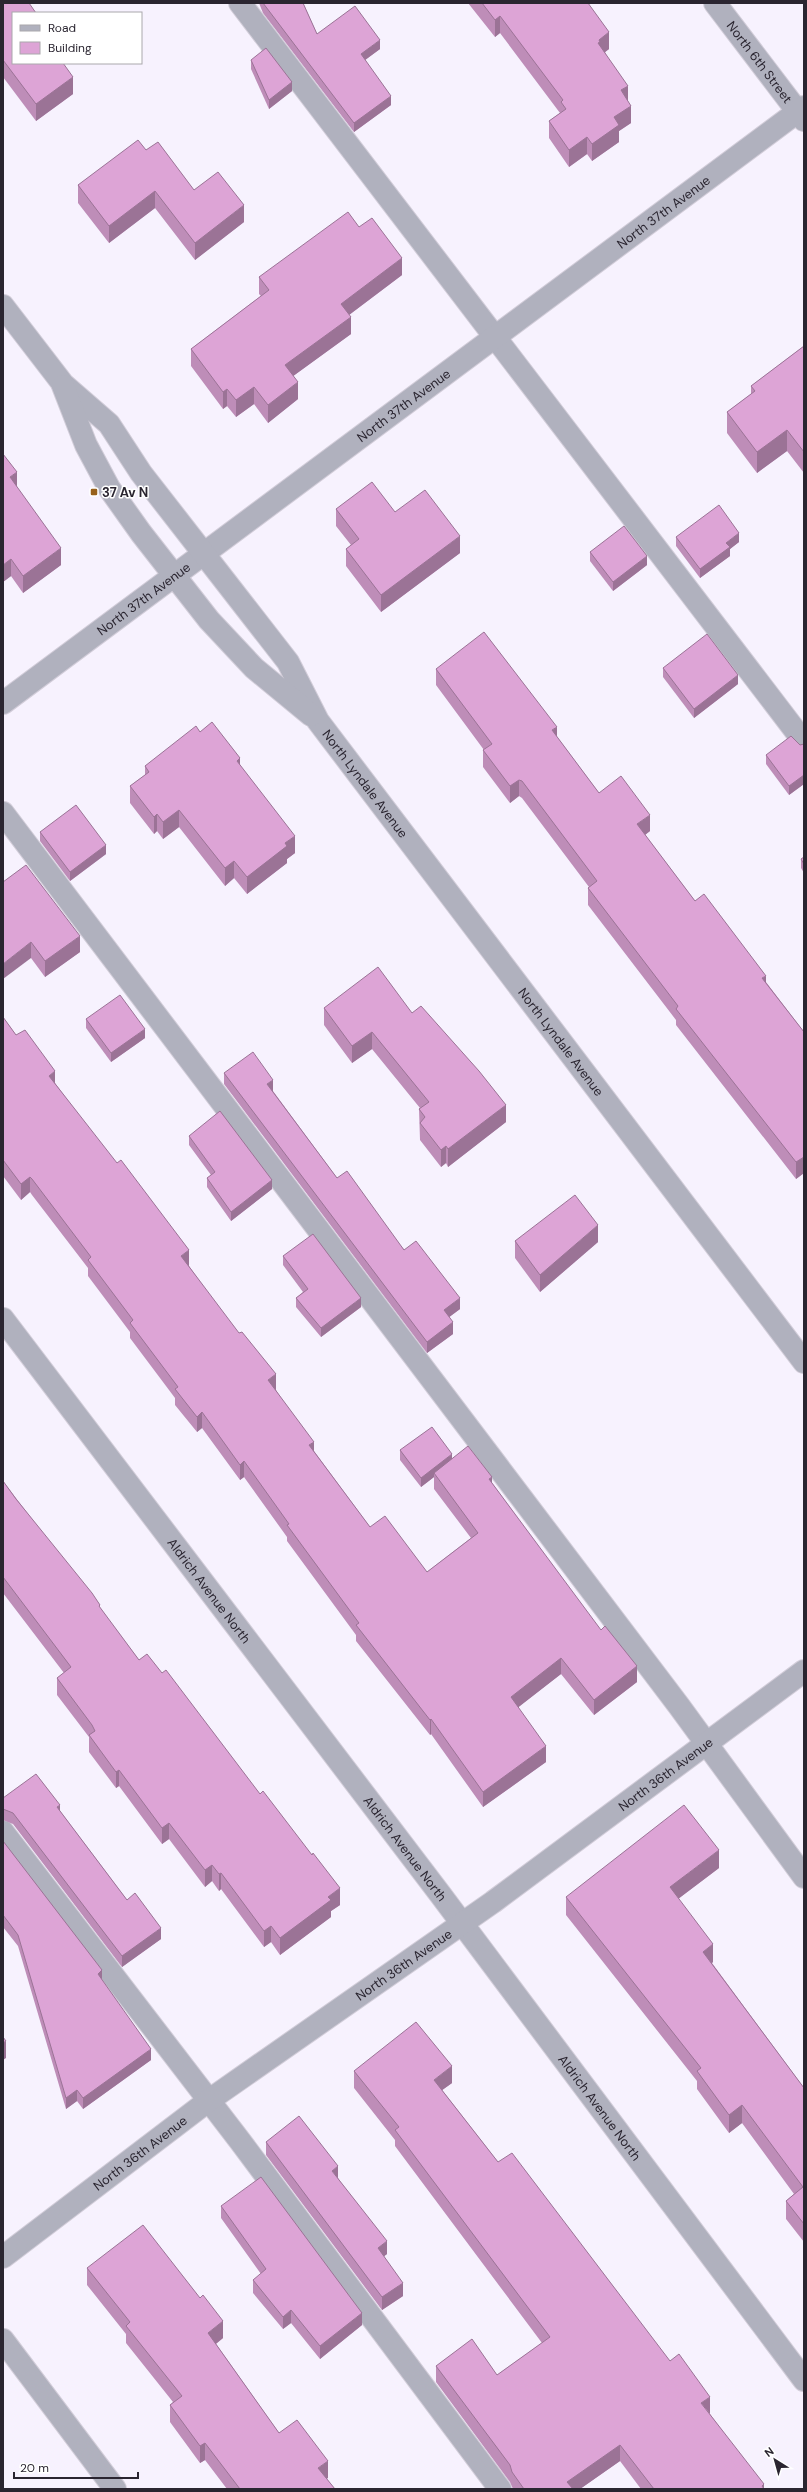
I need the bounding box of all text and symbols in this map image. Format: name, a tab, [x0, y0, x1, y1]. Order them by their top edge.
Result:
legend	[12, 12, 142, 64]
street label: North 6th Street	[723, 18, 796, 107]
text: Road	[48, 20, 76, 36]
text: Building	[48, 40, 92, 56]
street label: North 37th Avenue	[613, 172, 714, 252]
street label: North 37th Avenue	[354, 365, 454, 446]
place label: 37 Av N	[102, 484, 148, 501]
marker: 37 Av N	[89, 487, 99, 497]
street label: North 37th Avenue	[94, 559, 194, 639]
street label: North Lyndale Avenue	[319, 726, 412, 841]
street label: North Lyndale Avenue	[514, 984, 607, 1100]
street label: Aldrich Avenue North	[163, 1535, 254, 1647]
street label: North 36th Avenue	[615, 1734, 716, 1815]
street label: Aldrich Avenue North	[360, 1793, 450, 1905]
street label: North 36th Avenue	[352, 1925, 455, 2004]
street label: Aldrich Avenue North	[554, 2052, 645, 2164]
street label: North 36th Avenue	[90, 2112, 191, 2194]
north arrow	[755, 2440, 795, 2480]
text: N	[762, 2444, 776, 2460]
scale bar	[14, 2454, 138, 2480]
text: 20 m	[20, 2460, 49, 2476]

